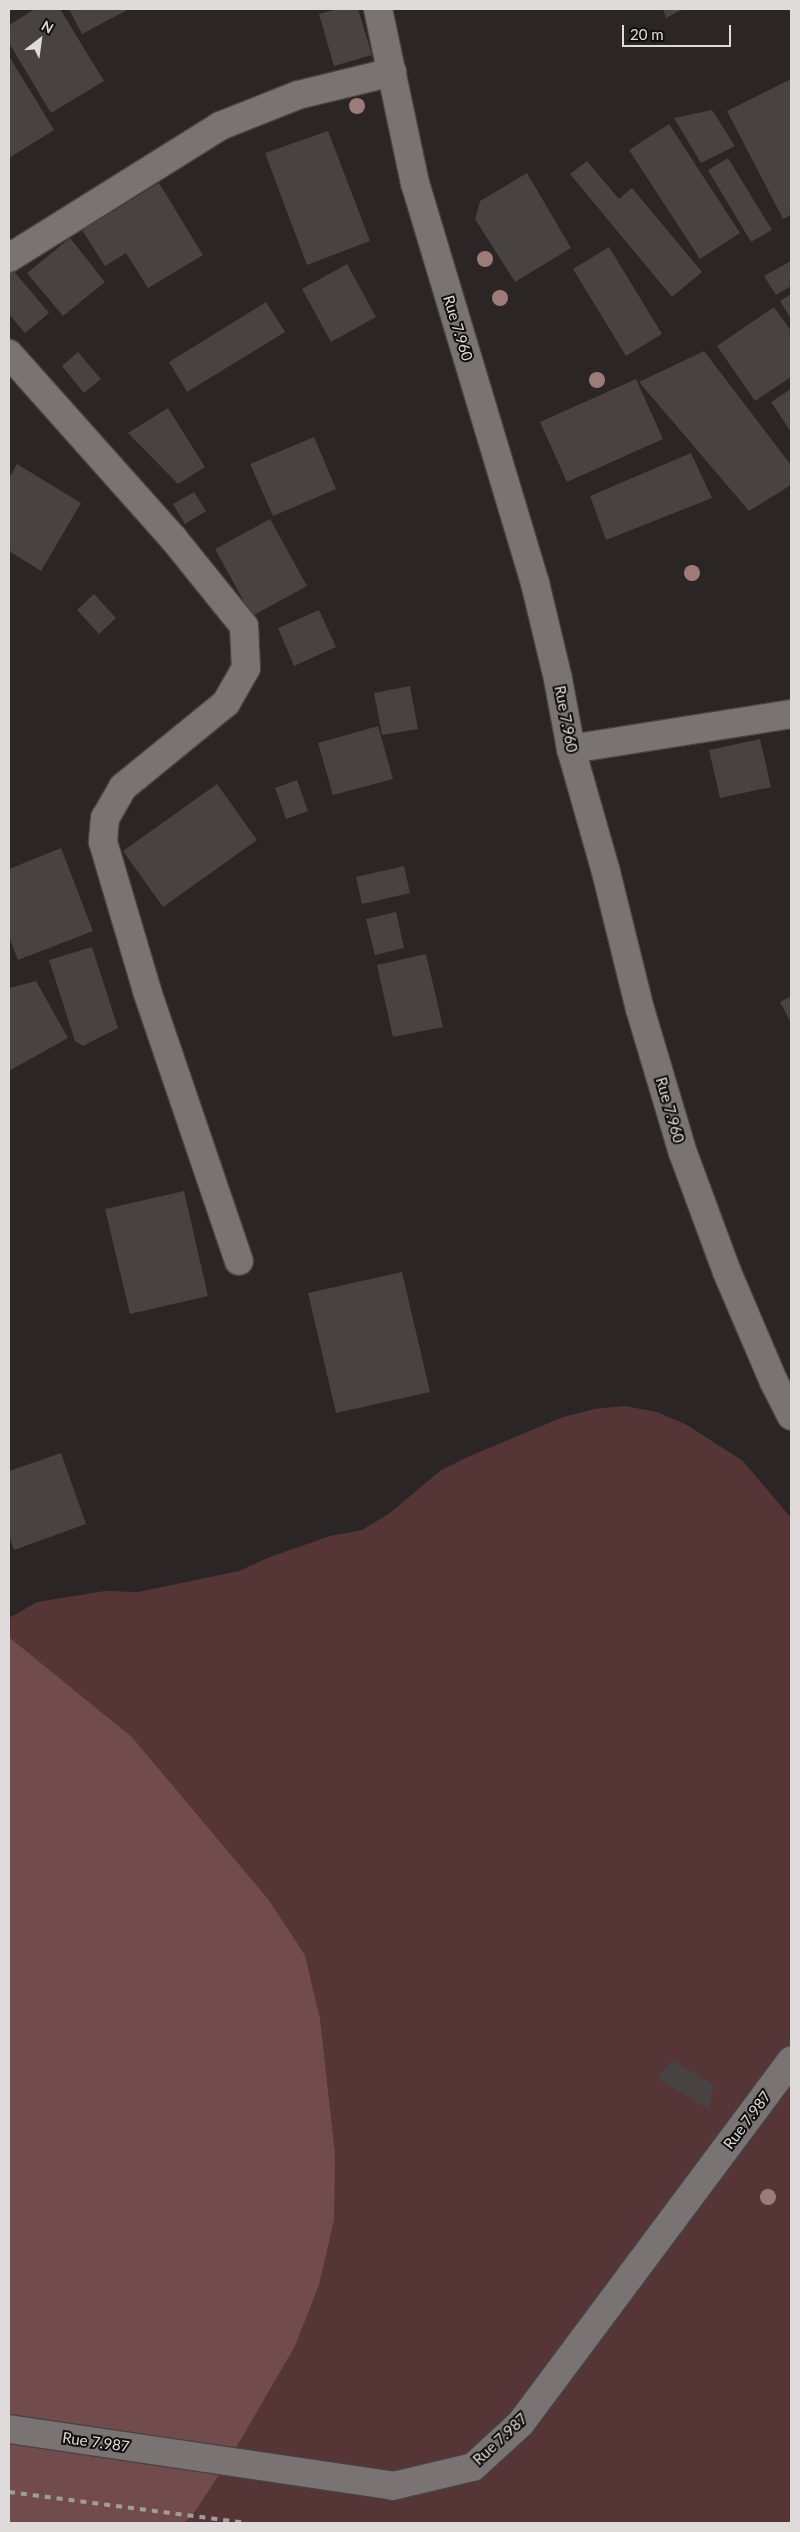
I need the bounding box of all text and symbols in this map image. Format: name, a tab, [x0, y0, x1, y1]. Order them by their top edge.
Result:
north arrow	[15, 15, 65, 65]
scale bar	[625, 15, 734, 47]
text: N	[39, 17, 57, 37]
text: 20 m	[630, 25, 664, 43]
street label: Rue 7.960	[440, 293, 476, 363]
street label: Rue 7.960	[551, 684, 581, 754]
street label: Rue 7.960	[652, 1075, 688, 1145]
street label: Rue 7.987	[719, 2088, 775, 2152]
street label: Rue 7.987	[469, 2409, 531, 2469]
street label: Rue 7.987	[61, 2428, 131, 2456]

